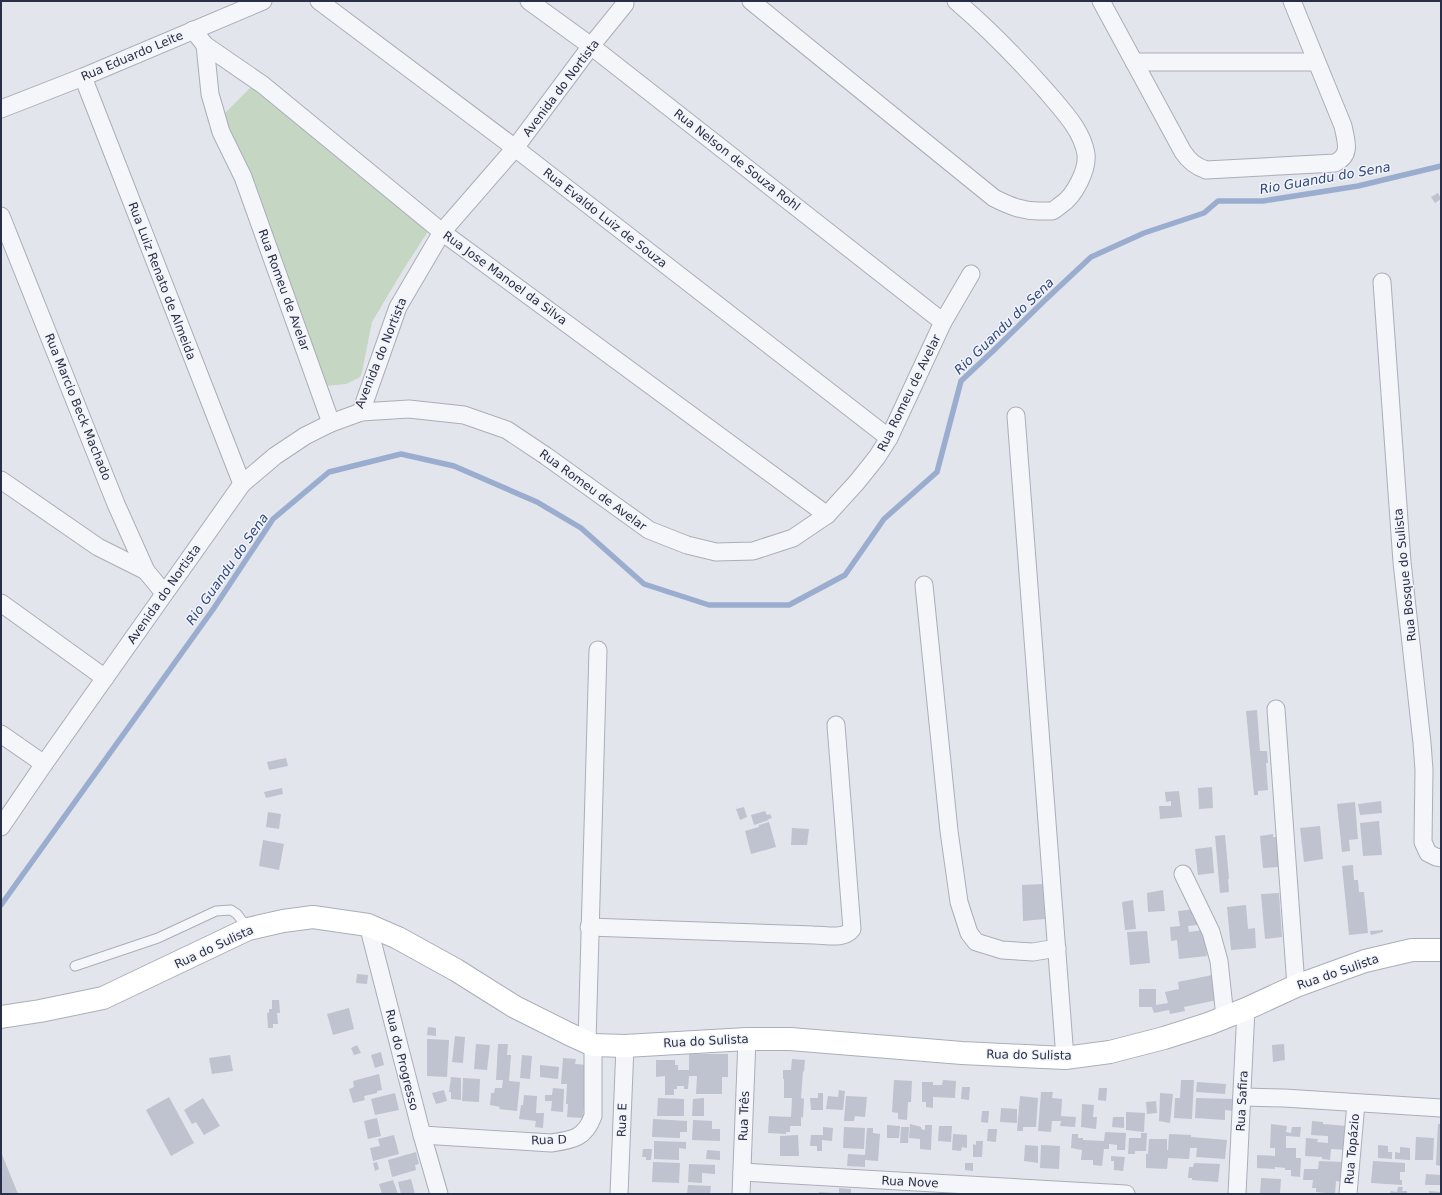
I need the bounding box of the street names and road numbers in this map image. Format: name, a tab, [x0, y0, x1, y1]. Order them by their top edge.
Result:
street label: Rua Eduardo Leite	[79, 28, 185, 84]
street label: Avenida do Nortista	[520, 37, 602, 139]
street label: Rua Nelson de Souza Rohl	[671, 106, 803, 214]
street label: Rua Evaldo Luiz de Souza	[540, 165, 670, 271]
street label: Rua Luiz Renato de Almeida	[125, 200, 199, 362]
street label: Rua Romeu de Avelar	[255, 227, 313, 353]
street label: Rua Jose Manoel da Silva	[440, 228, 570, 328]
street label: Avenida do Nortista	[352, 296, 410, 410]
street label: Rua Marcio Beck Machado	[42, 331, 114, 483]
street label: Rua Romeu de Avelar	[875, 332, 944, 454]
street label: Rua Romeu de Avelar	[537, 447, 649, 534]
street label: Rua Bosque do Sulista	[1391, 508, 1419, 642]
street label: Avenida do Nortista	[124, 542, 204, 646]
street label: Rua do Sulista	[172, 923, 256, 971]
street label: Rua do Sulista	[1295, 951, 1381, 993]
street label: Rua do Progresso	[383, 1008, 421, 1112]
street label: Rua do Sulista	[663, 1032, 749, 1050]
street label: Rua do Sulista	[986, 1047, 1072, 1063]
street label: Rua Safira	[1233, 1070, 1251, 1132]
street label: Rua Três	[736, 1091, 752, 1141]
street label: Rua E	[614, 1103, 630, 1137]
street label: Rua Topázio	[1342, 1113, 1362, 1185]
street label: Rua D	[531, 1132, 567, 1148]
street label: Rua Nove	[881, 1174, 939, 1190]

